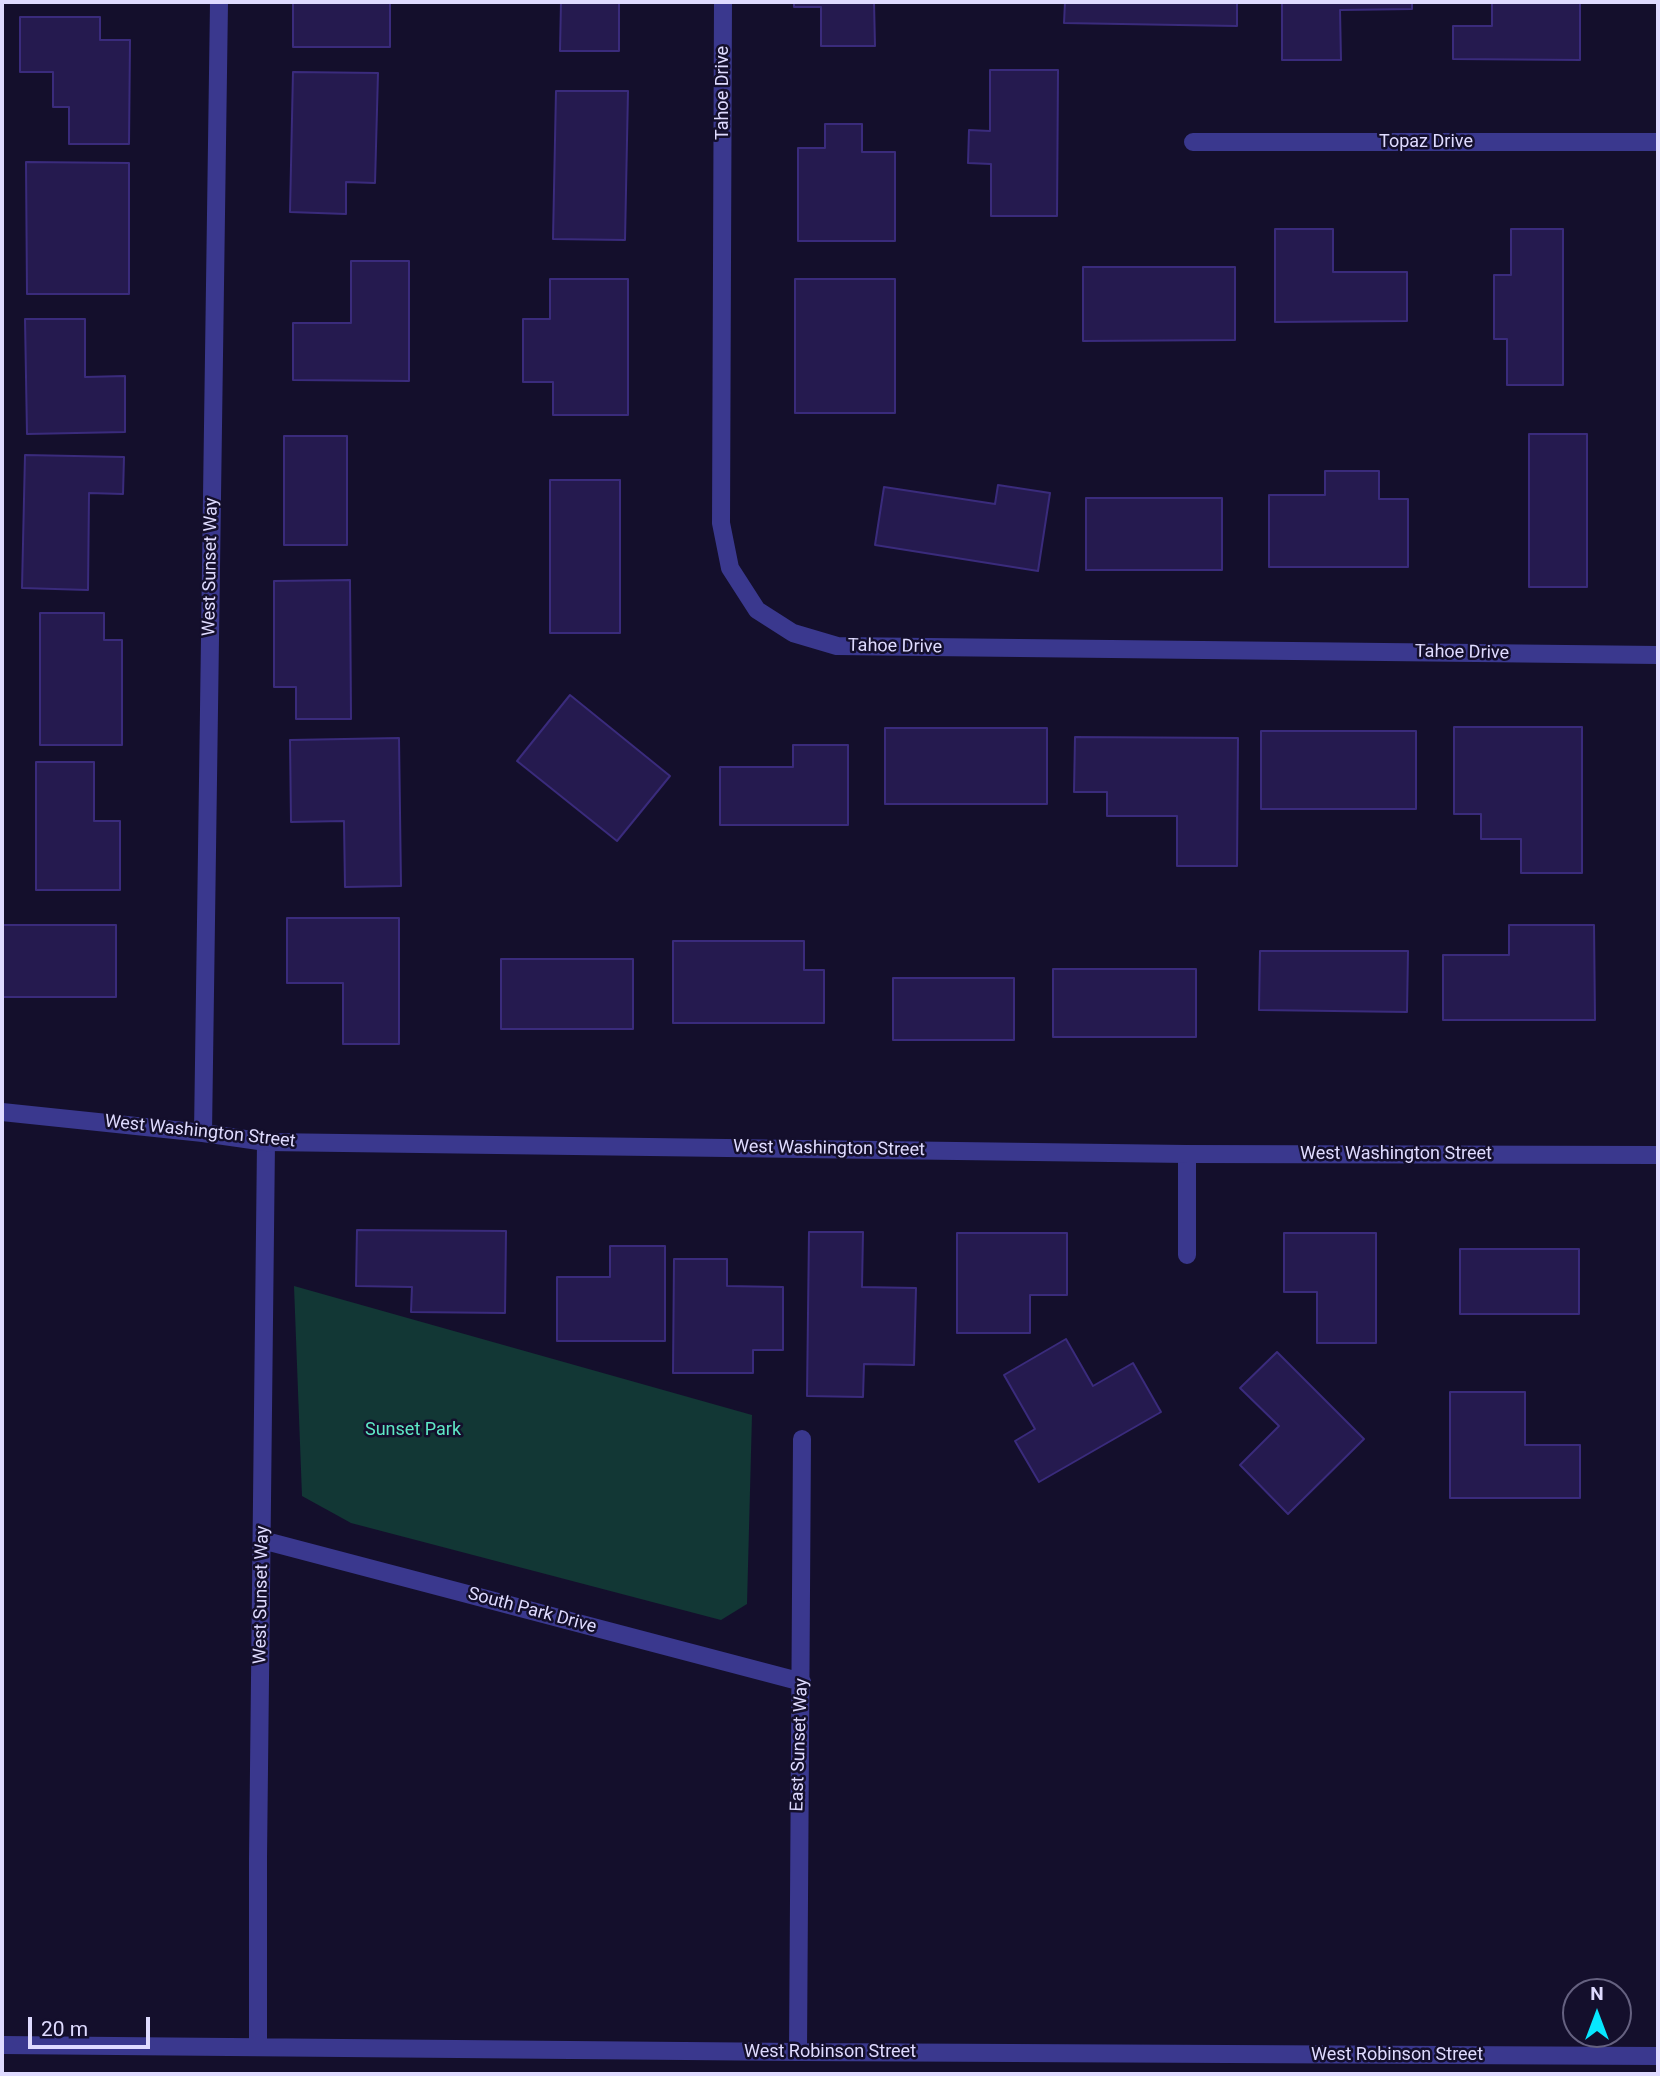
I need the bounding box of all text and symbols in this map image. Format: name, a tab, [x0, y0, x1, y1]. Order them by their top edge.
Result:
street label: Tahoe Drive	[712, 46, 734, 140]
street label: Topaz Drive	[1379, 131, 1473, 153]
street label: West Sunset Way	[199, 498, 223, 636]
street label: Tahoe Drive	[848, 635, 942, 659]
street label: Tahoe Drive	[1415, 641, 1509, 665]
street label: West Washington Street	[103, 1111, 297, 1153]
street label: West Washington Street	[733, 1137, 925, 1161]
street label: West Washington Street	[1300, 1143, 1492, 1165]
park label: Sunset Park	[365, 1419, 461, 1441]
street label: West Sunset Way	[250, 1526, 274, 1664]
street label: South Park Drive	[465, 1583, 599, 1639]
street label: East Sunset Way	[787, 1678, 813, 1812]
north arrow	[1562, 1978, 1632, 2048]
text: N	[1590, 1982, 1604, 2005]
scale bar	[32, 2002, 154, 2046]
text: 20 m	[41, 2017, 88, 2041]
street label: West Robinson Street	[744, 2041, 916, 2063]
street label: West Robinson Street	[1311, 2044, 1483, 2066]

